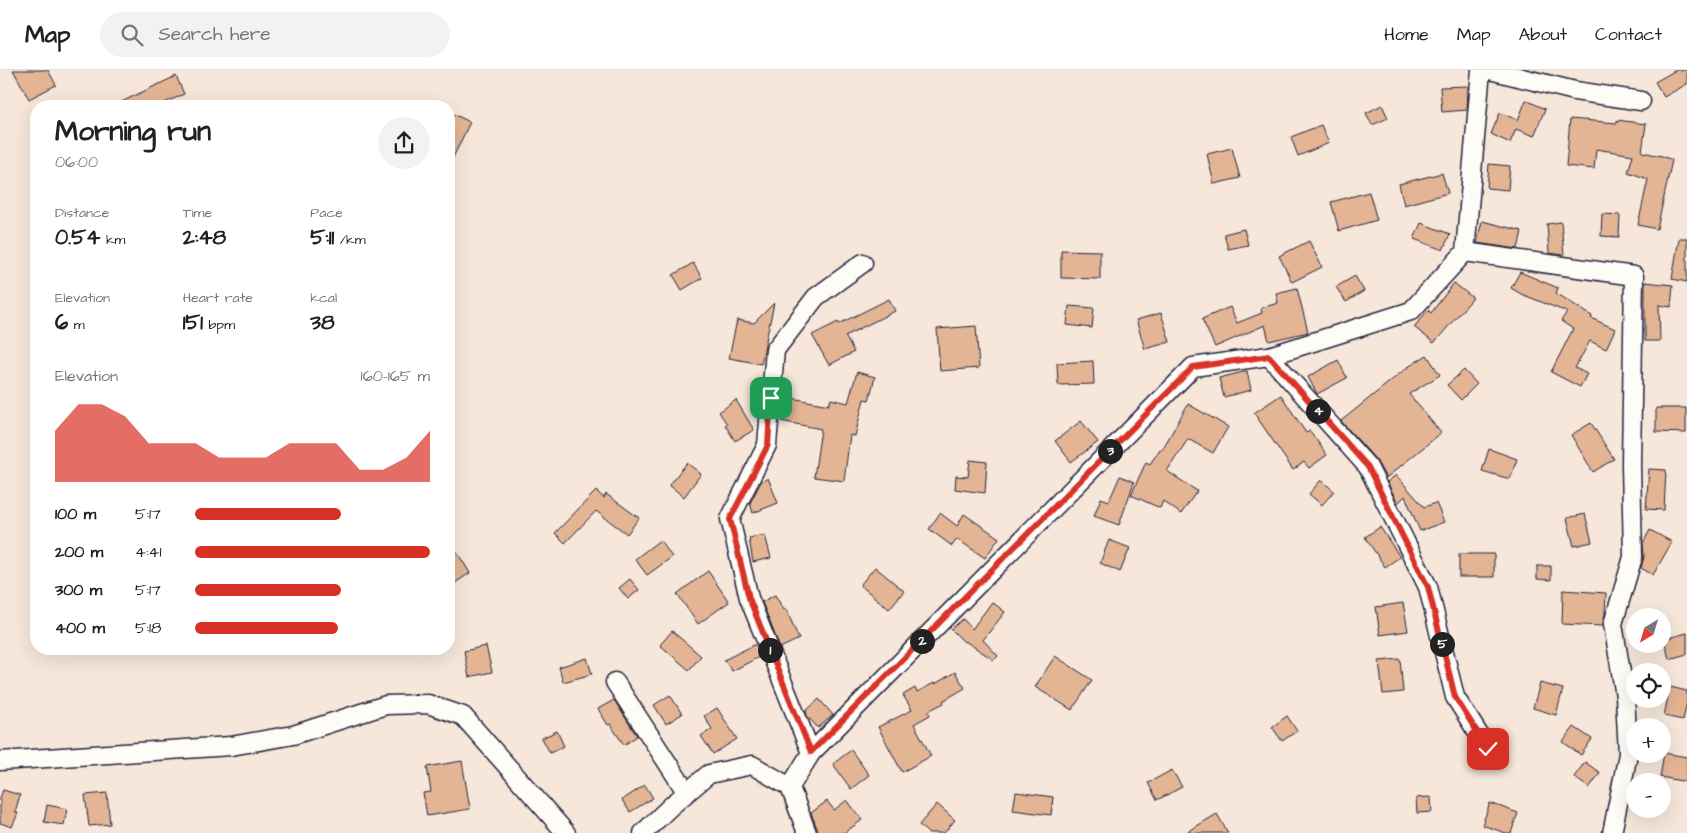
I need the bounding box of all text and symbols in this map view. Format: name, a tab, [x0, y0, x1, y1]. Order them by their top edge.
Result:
search box	[100, 12, 450, 57]
text: Map	[25, 18, 70, 52]
icon: search	[118, 21, 146, 49]
text: Search here	[158, 21, 271, 48]
text: Home	[1384, 22, 1429, 47]
text: Map	[1457, 22, 1491, 47]
text: About	[1519, 22, 1567, 47]
text: Contact	[1595, 22, 1662, 47]
text: Morning run	[55, 112, 211, 151]
button: share	[378, 117, 430, 169]
text: 06:00	[55, 151, 98, 173]
text: Distance	[55, 203, 109, 223]
text: Time	[183, 203, 212, 223]
text: Pace	[310, 203, 343, 223]
text: 0.54	[55, 223, 100, 252]
text: 2:48	[183, 223, 226, 252]
text: 5:11	[310, 223, 334, 252]
text: km	[100, 230, 125, 250]
text: /km	[334, 230, 366, 250]
text: Elevation	[55, 288, 110, 308]
text: Heart rate	[183, 288, 253, 308]
text: kcal	[310, 288, 337, 308]
text: 6	[55, 308, 68, 337]
text: 151	[183, 308, 203, 337]
text: 38	[310, 308, 335, 337]
text: m	[68, 315, 85, 335]
text: bpm	[203, 315, 235, 335]
text: Elevation	[55, 365, 118, 387]
text: 160–165 m	[361, 365, 430, 387]
pin	[750, 377, 792, 419]
icon: arrive	[757, 384, 785, 412]
pin: 4	[1306, 398, 1330, 424]
text: 4	[1314, 401, 1323, 421]
pin: 3	[1098, 438, 1122, 464]
text: 3	[1107, 441, 1114, 461]
text: 100 m	[55, 503, 96, 525]
text: 5:17	[135, 503, 161, 525]
text: 200 m	[55, 541, 103, 563]
text: 4:41	[135, 541, 162, 563]
text: 300 m	[55, 579, 102, 601]
text: 5:17	[135, 579, 161, 601]
north arrow	[1626, 608, 1671, 652]
map controls	[1626, 608, 1671, 818]
text: 400 m	[55, 617, 105, 639]
text: 5:18	[135, 617, 161, 639]
pin: 2	[910, 628, 934, 654]
text: 2	[918, 631, 927, 651]
pin: 5	[1430, 632, 1454, 656]
text: 5	[1438, 634, 1447, 654]
pin: 1	[758, 638, 782, 662]
text: 1	[770, 640, 771, 660]
button: locate	[1626, 663, 1671, 708]
button: +	[1626, 718, 1671, 763]
pin	[1467, 728, 1509, 770]
icon: check	[1474, 735, 1502, 763]
button: −	[1626, 773, 1671, 818]

